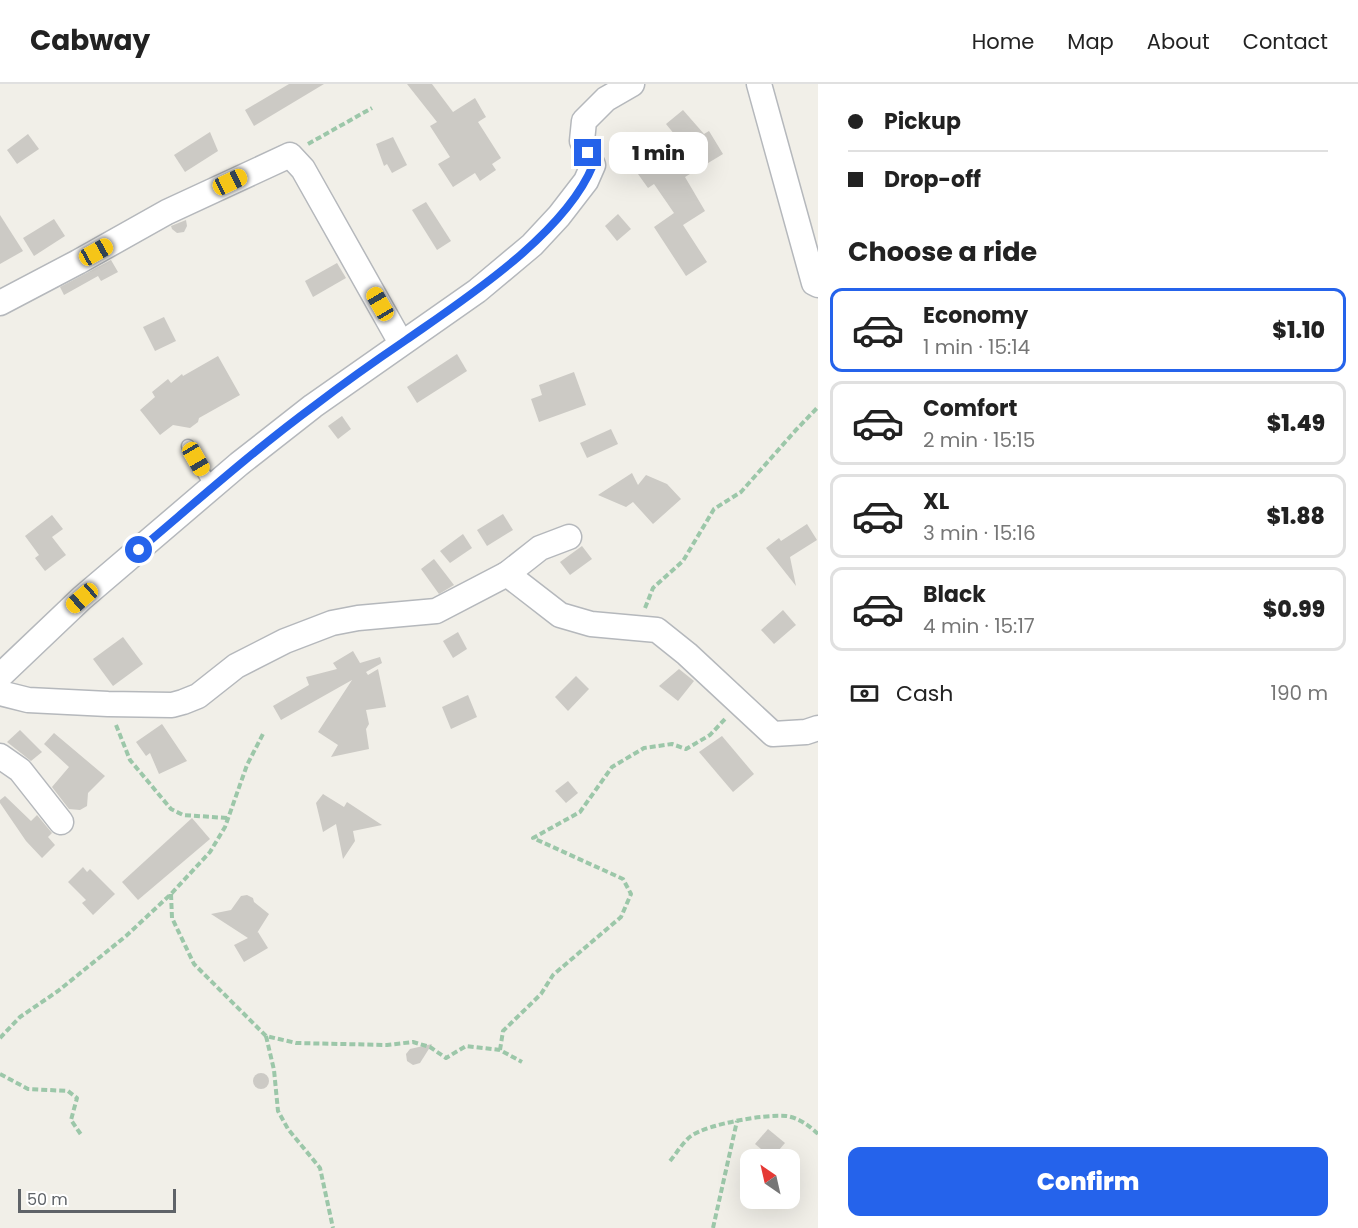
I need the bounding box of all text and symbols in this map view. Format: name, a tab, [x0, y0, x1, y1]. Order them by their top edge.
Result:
text: Cabway	[30, 21, 150, 60]
text: Home	[972, 27, 1034, 56]
text: Map	[1067, 27, 1114, 56]
text: About	[1147, 27, 1210, 56]
text: Contact	[1243, 27, 1328, 56]
text: Pickup	[884, 106, 961, 137]
callout: 1 min	[609, 132, 708, 174]
route end	[574, 139, 601, 166]
text: 1 min	[632, 139, 685, 167]
text: Drop-off	[884, 164, 981, 195]
car	[210, 166, 250, 198]
text: Choose a ride	[848, 233, 1037, 270]
car	[76, 235, 116, 269]
car	[363, 284, 397, 324]
text: Economy	[923, 300, 1028, 331]
icon: car	[851, 303, 905, 357]
text: $1.10	[1272, 315, 1325, 346]
text: 1 min · 15:14	[923, 333, 1030, 361]
text: Comfort	[923, 393, 1017, 424]
icon: car	[851, 396, 905, 450]
text: $1.49	[1267, 408, 1325, 439]
text: 2 min · 15:15	[923, 426, 1035, 454]
car	[179, 439, 213, 479]
text: XL	[923, 486, 949, 517]
icon: car	[851, 489, 905, 543]
text: $1.88	[1267, 501, 1325, 532]
text: 3 min · 15:16	[923, 519, 1036, 547]
route start	[125, 536, 152, 563]
car	[63, 579, 101, 617]
text: Black	[923, 579, 986, 610]
icon: car	[851, 582, 905, 636]
text: $0.99	[1263, 594, 1325, 625]
text: 4 min · 15:17	[923, 612, 1035, 640]
icon: cash	[848, 677, 881, 710]
text: Cash	[896, 678, 953, 709]
text: 190 m	[1271, 679, 1328, 707]
button: Confirm	[848, 1147, 1328, 1216]
north arrow	[740, 1149, 800, 1209]
map controls	[740, 1149, 800, 1209]
scale bar	[18, 1186, 176, 1214]
text: 50 m	[27, 1188, 68, 1211]

